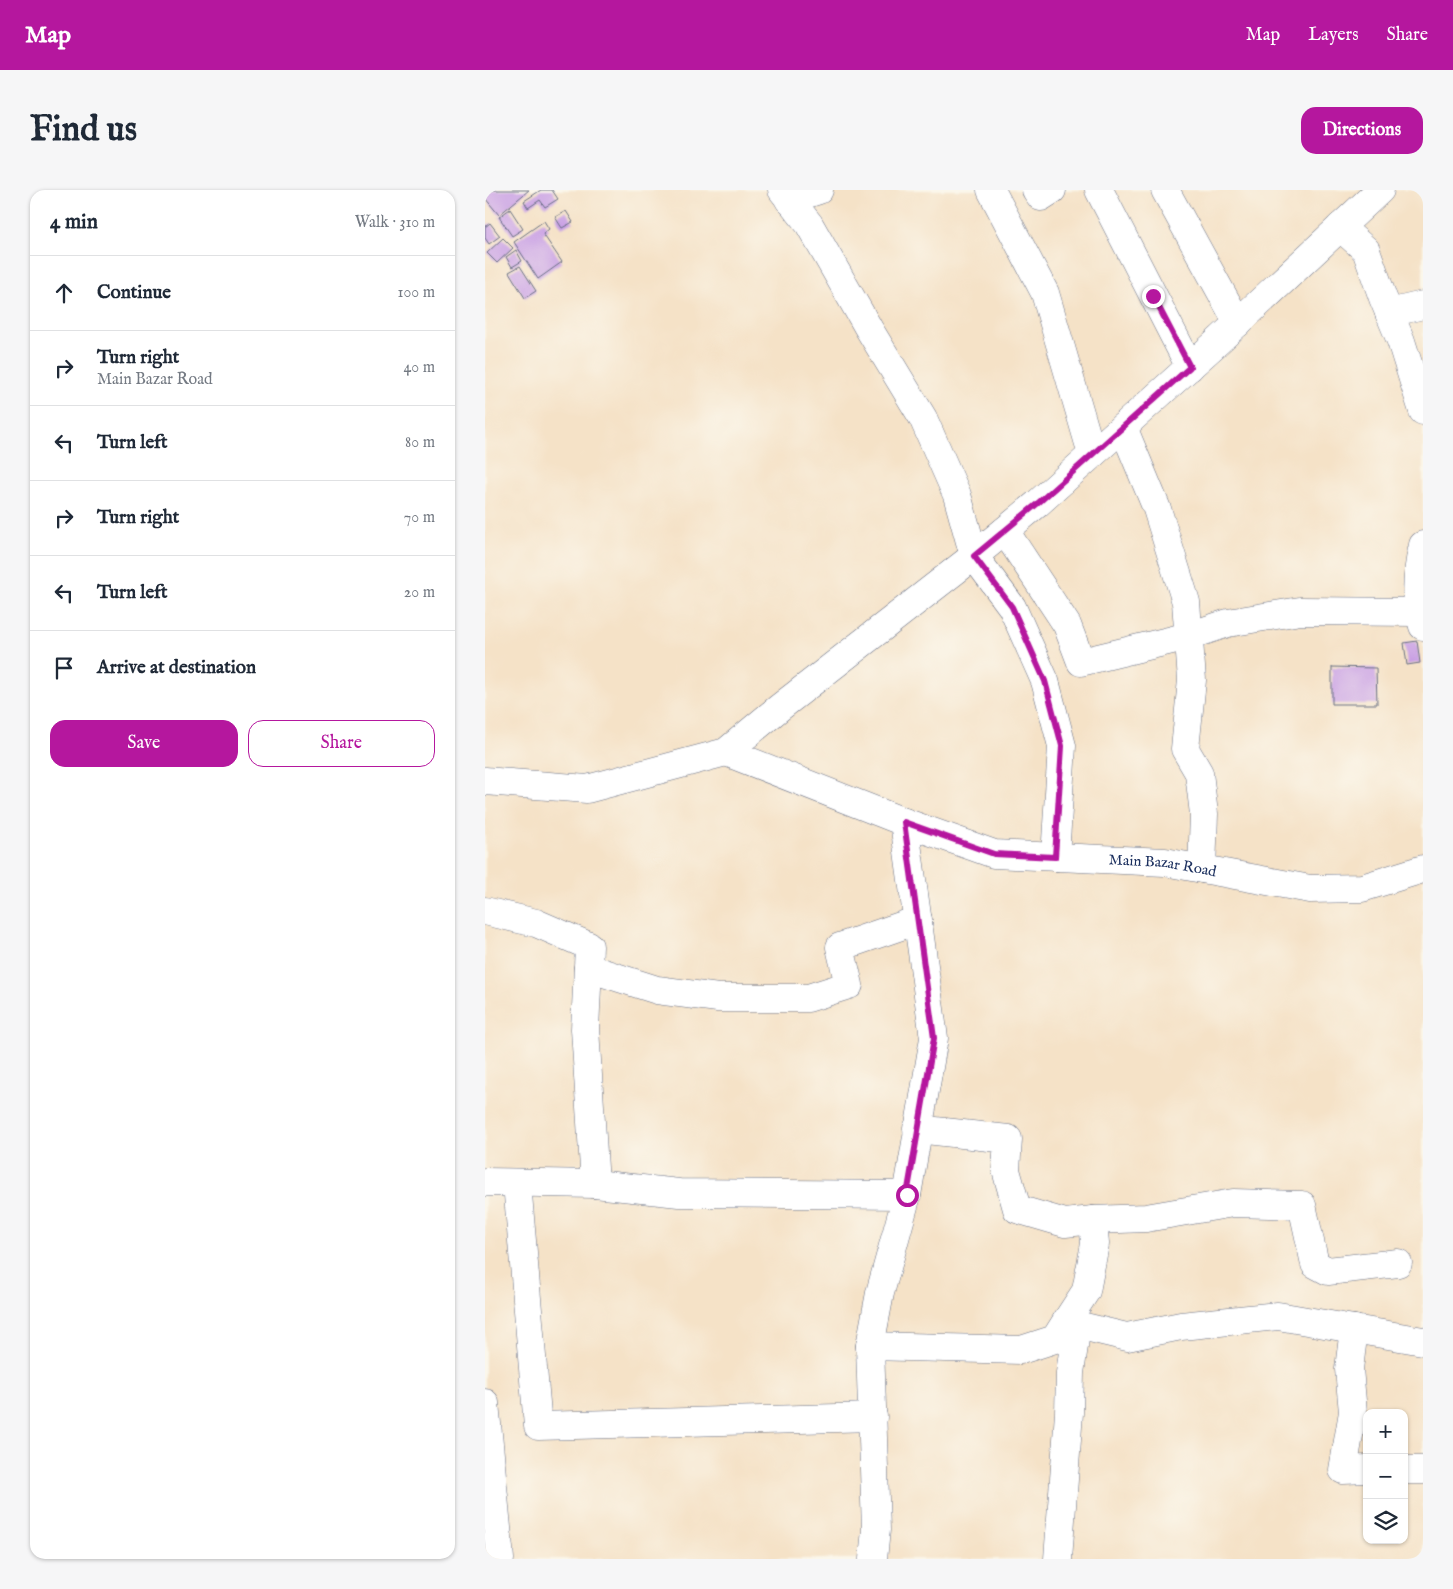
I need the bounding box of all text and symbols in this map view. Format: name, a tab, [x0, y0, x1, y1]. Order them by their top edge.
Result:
text: Map	[25, 20, 71, 51]
text: Map	[1246, 24, 1280, 47]
text: Layers	[1308, 24, 1359, 47]
text: Share	[1387, 24, 1428, 47]
button: Directions	[1301, 107, 1423, 154]
text: Find us	[30, 108, 137, 153]
text: 4 min	[50, 209, 98, 236]
text: Walk · 310 m	[355, 213, 435, 233]
icon: ahead	[50, 279, 78, 307]
text: Continue	[97, 281, 171, 305]
text: 100 m	[398, 283, 435, 303]
route end	[1142, 285, 1165, 308]
text: Turn right	[97, 346, 179, 370]
icon: right	[50, 354, 78, 382]
text: 40 m	[403, 358, 435, 378]
text: Main Bazar Road	[97, 370, 213, 390]
icon: left	[50, 429, 78, 457]
text: Turn left	[97, 431, 168, 455]
text: 80 m	[405, 433, 435, 453]
icon: right	[50, 504, 78, 532]
text: Turn right	[97, 506, 179, 530]
text: 70 m	[404, 508, 435, 528]
icon: left	[50, 579, 78, 607]
text: Turn left	[97, 581, 168, 605]
text: 20 m	[404, 583, 435, 603]
icon: arrive	[50, 654, 78, 682]
text: Arrive at destination	[97, 656, 256, 680]
button: Save	[50, 720, 238, 767]
button: Share	[248, 720, 435, 767]
street label: Main Bazar Road	[1108, 850, 1219, 881]
route start	[896, 1184, 919, 1207]
map controls	[1363, 1409, 1408, 1544]
button: +	[1363, 1409, 1408, 1454]
button: −	[1363, 1454, 1408, 1499]
button: layers	[1363, 1499, 1408, 1544]

